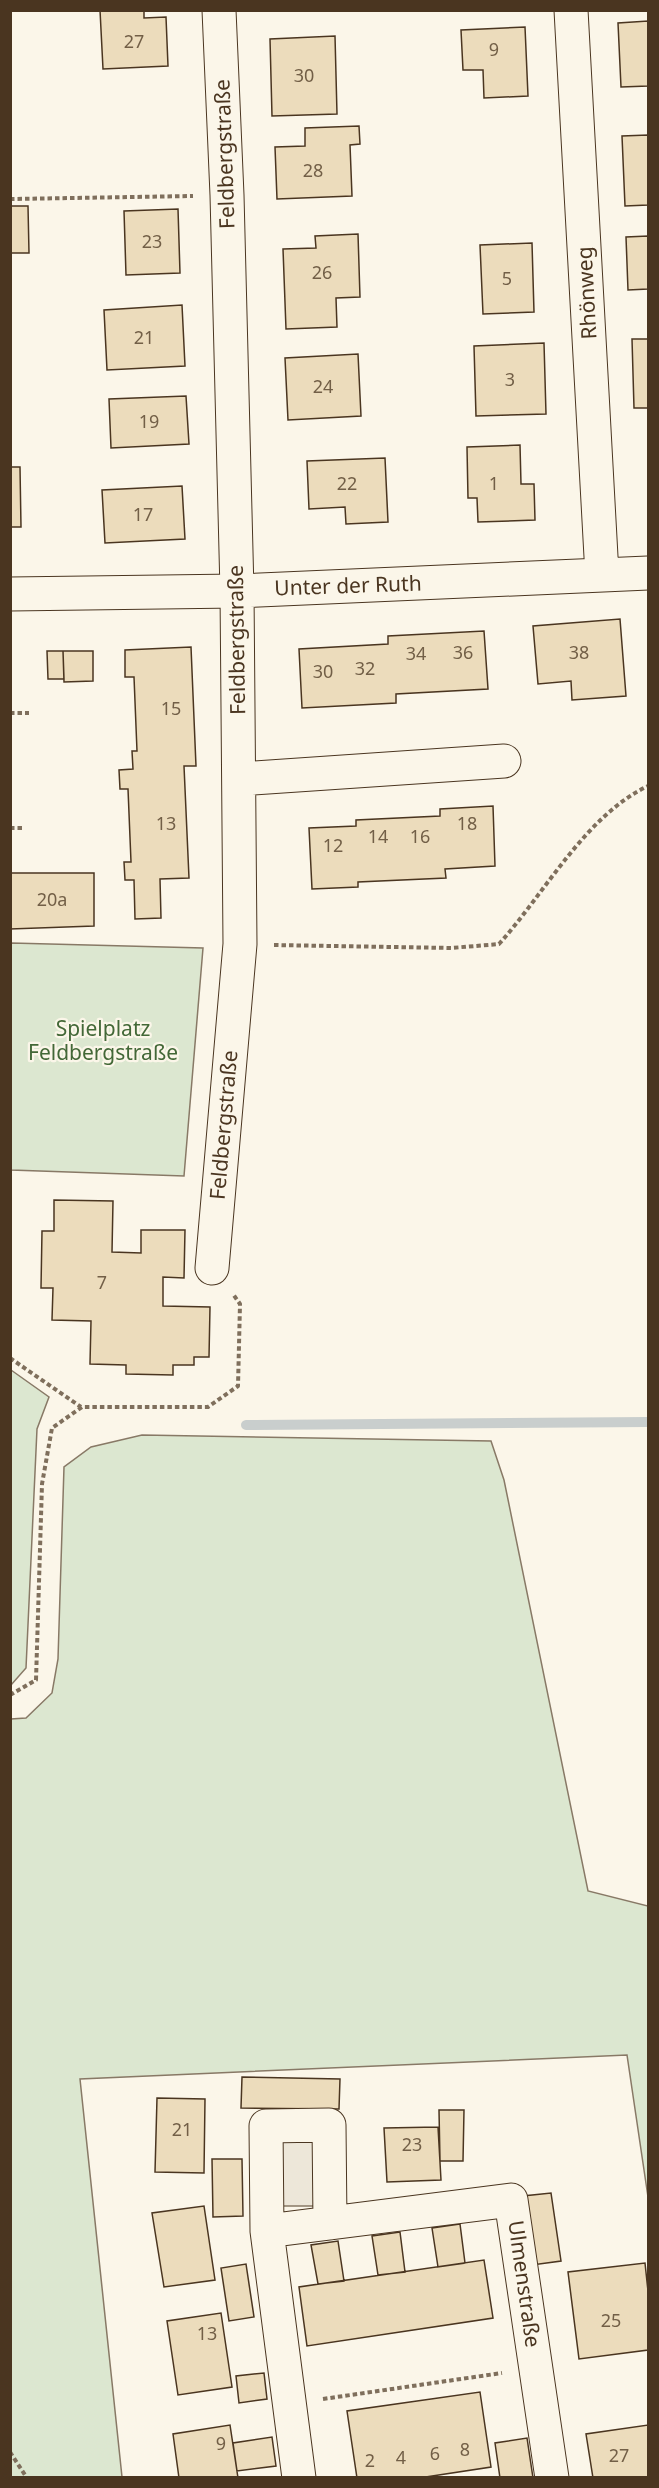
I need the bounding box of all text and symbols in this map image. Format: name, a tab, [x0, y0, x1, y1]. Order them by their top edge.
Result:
house number: 27	[124, 29, 144, 53]
house number: 9	[489, 37, 499, 61]
house number: 30	[294, 63, 314, 87]
street label: Feldbergstraße	[207, 79, 241, 229]
house number: 28	[303, 158, 323, 182]
house number: 23	[142, 229, 162, 253]
street label: Rhönweg	[570, 246, 602, 340]
house number: 26	[312, 260, 332, 284]
house number: 5	[502, 266, 512, 290]
house number: 21	[134, 325, 154, 349]
house number: 3	[505, 367, 515, 391]
house number: 24	[313, 374, 333, 398]
house number: 19	[139, 409, 159, 433]
house number: 22	[337, 471, 357, 495]
house number: 1	[489, 471, 499, 495]
house number: 17	[133, 502, 153, 526]
street label: Feldbergstraße	[221, 565, 251, 715]
street label: Unter der Ruth	[274, 568, 422, 602]
house number: 36	[453, 640, 473, 664]
house number: 38	[569, 640, 589, 664]
house number: 34	[406, 641, 426, 665]
house number: 32	[355, 656, 375, 680]
house number: 30	[313, 659, 333, 683]
house number: 15	[161, 696, 181, 720]
house number: 13	[156, 811, 176, 835]
house number: 18	[457, 811, 477, 835]
house number: 14	[368, 824, 388, 848]
house number: 16	[410, 824, 430, 848]
house number: 12	[323, 833, 343, 857]
house number: 20a	[37, 887, 67, 911]
park label: Spielplatz Feldbergstraße	[28, 1014, 178, 1066]
street label: Feldbergstraße	[203, 1049, 243, 1201]
house number: 7	[97, 1270, 107, 1294]
house number: 21	[172, 2117, 192, 2141]
house number: 23	[402, 2132, 422, 2156]
street label: Ulmenstraße	[502, 2219, 548, 2349]
house number: 25	[601, 2308, 621, 2332]
house number: 13	[197, 2321, 217, 2345]
house number: 9	[216, 2431, 226, 2455]
house number: 8	[460, 2437, 470, 2461]
house number: 6	[430, 2441, 440, 2465]
house number: 27	[609, 2443, 629, 2467]
house number: 4	[396, 2445, 406, 2469]
house number: 2	[365, 2448, 375, 2472]

